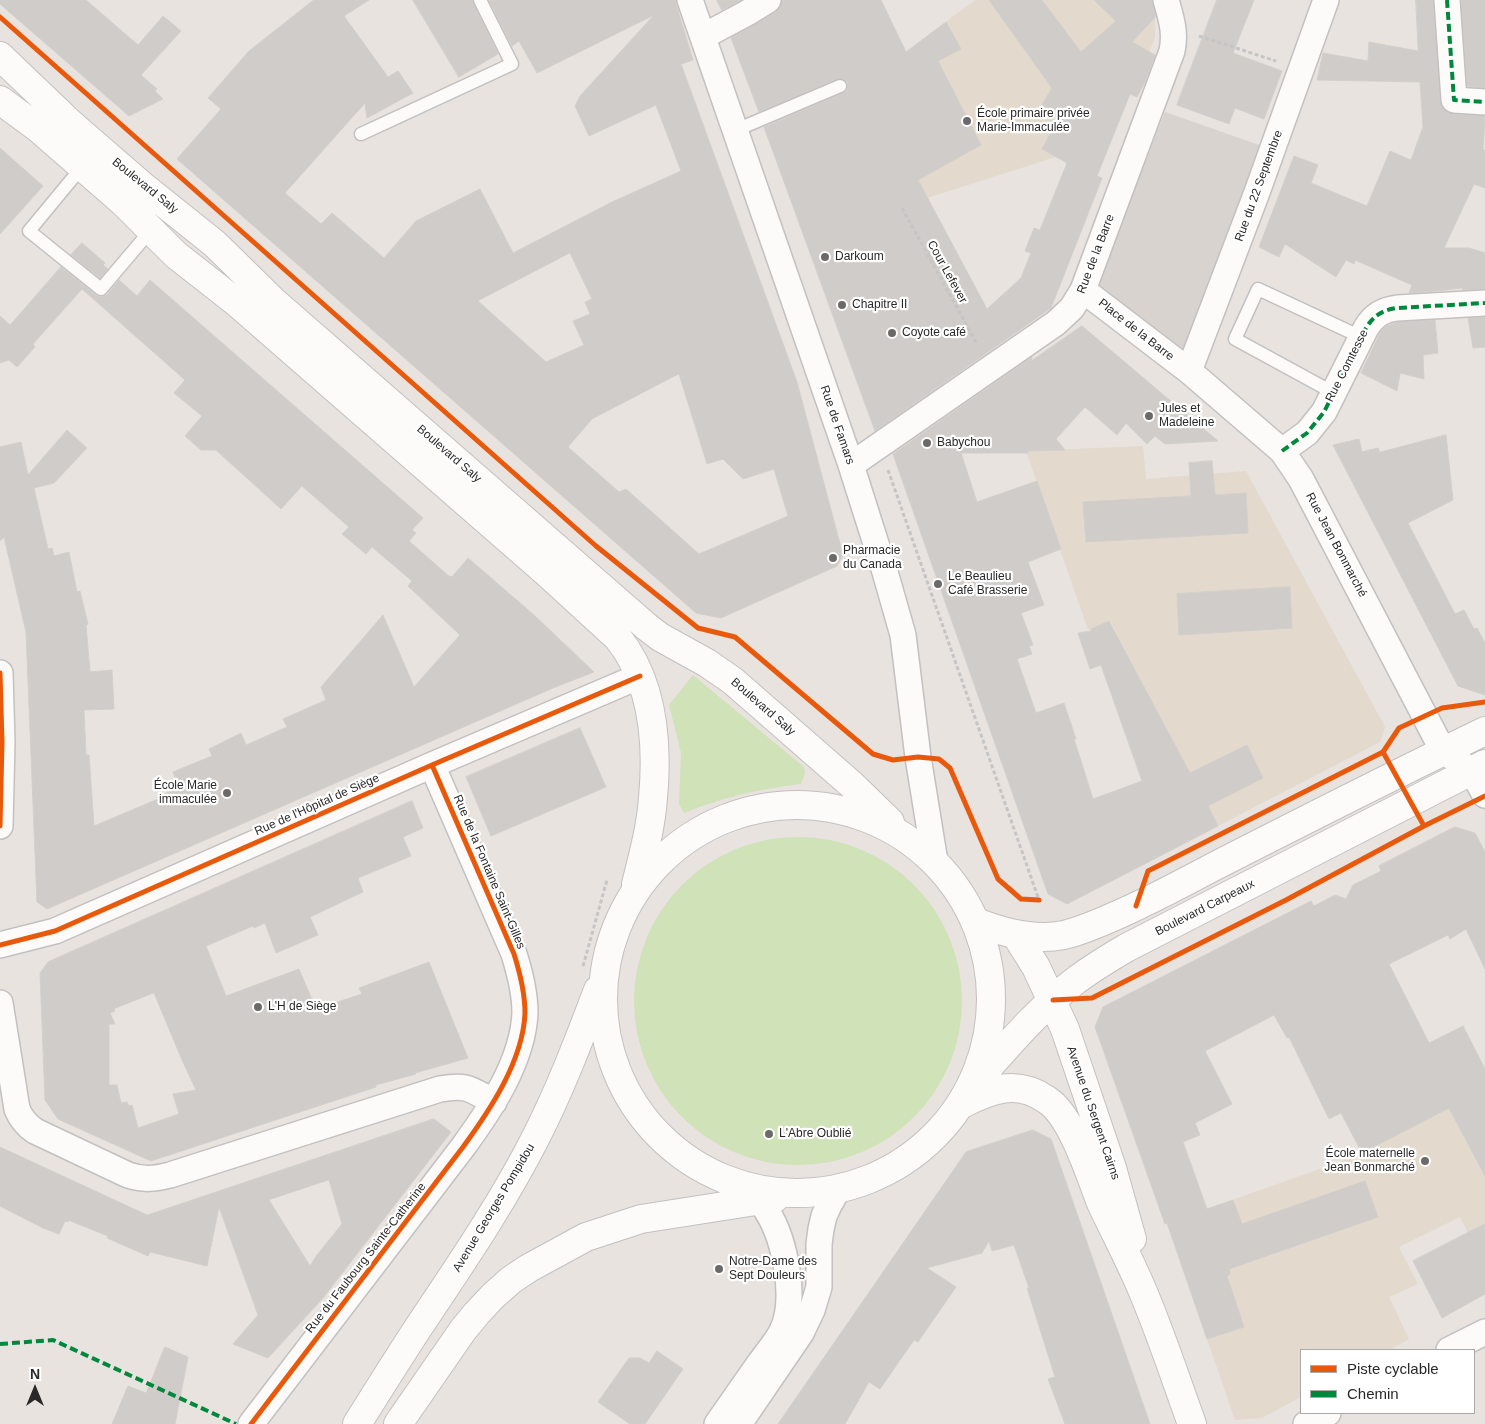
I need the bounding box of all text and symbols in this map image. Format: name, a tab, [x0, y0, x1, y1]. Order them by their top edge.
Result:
place label: École primaire privée Marie-Immaculée	[977, 107, 1090, 135]
marker: École primaire privée Marie-Immaculée	[961, 115, 973, 127]
street label: Rue du 22 Septembre	[1232, 128, 1286, 244]
street label: Boulevard Saly	[109, 155, 181, 217]
street label: Rue de la Barre	[1074, 212, 1118, 296]
street label: Cour Lefever	[924, 238, 970, 306]
place label: Darkoum	[835, 250, 884, 264]
marker: Darkoum	[819, 251, 831, 263]
street label: Place de la Barre	[1095, 296, 1177, 364]
place label: Chapitre II	[852, 298, 907, 312]
marker: Chapitre II	[836, 299, 848, 311]
place label: Coyote café	[902, 326, 966, 340]
marker: Coyote café	[886, 327, 898, 339]
street label: Rue Comtesse	[1323, 327, 1371, 405]
street label: Rue de Famars	[817, 384, 857, 466]
place label: Jules et Madeleine	[1159, 402, 1214, 430]
marker: Jules et Madeleine	[1143, 410, 1155, 422]
street label: Boulevard Saly	[414, 422, 484, 486]
place label: Babychou	[937, 436, 990, 450]
marker: Babychou	[921, 437, 933, 449]
street label: Rue Jean Bonmarché	[1302, 490, 1370, 600]
place label: Pharmacie du Canada	[843, 544, 902, 572]
marker: Pharmacie du Canada	[827, 552, 839, 564]
place label: Le Beaulieu Café Brasserie	[948, 570, 1027, 598]
marker: Le Beaulieu Café Brasserie	[932, 578, 944, 590]
street label: Boulevard Saly	[728, 675, 798, 739]
street label: Rue de l'Hôpital de Siège	[252, 771, 382, 839]
place label: École Marie immaculée	[154, 779, 217, 807]
marker: École Marie immaculée	[221, 787, 233, 799]
street label: Rue de la Fontaine Saint-Gilles	[450, 793, 528, 951]
street label: Boulevard Carpeaux	[1153, 877, 1257, 939]
place label: L'H de Siège	[268, 1000, 336, 1014]
marker: L'H de Siège	[252, 1001, 264, 1013]
street label: Avenue du Sergent Cairns	[1063, 1044, 1123, 1182]
place label: L'Abre Oublié	[779, 1127, 851, 1141]
marker: L'Abre Oublié	[763, 1128, 775, 1140]
street label: Avenue Georges Pompidou	[450, 1141, 538, 1275]
place label: École maternelle Jean Bonmarché	[1324, 1147, 1415, 1175]
marker: École maternelle Jean Bonmarché	[1419, 1155, 1431, 1167]
street label: Rue du Faubourg Sainte-Catherine	[303, 1180, 429, 1336]
place label: Notre-Dame des Sept Douleurs	[729, 1255, 817, 1283]
marker: Notre-Dame des Sept Douleurs	[713, 1263, 725, 1275]
legend	[1300, 1349, 1475, 1414]
text: Piste cyclable	[1347, 1360, 1439, 1377]
north arrow	[10, 1364, 60, 1414]
text: N	[30, 1366, 40, 1382]
text: Chemin	[1347, 1385, 1399, 1402]

